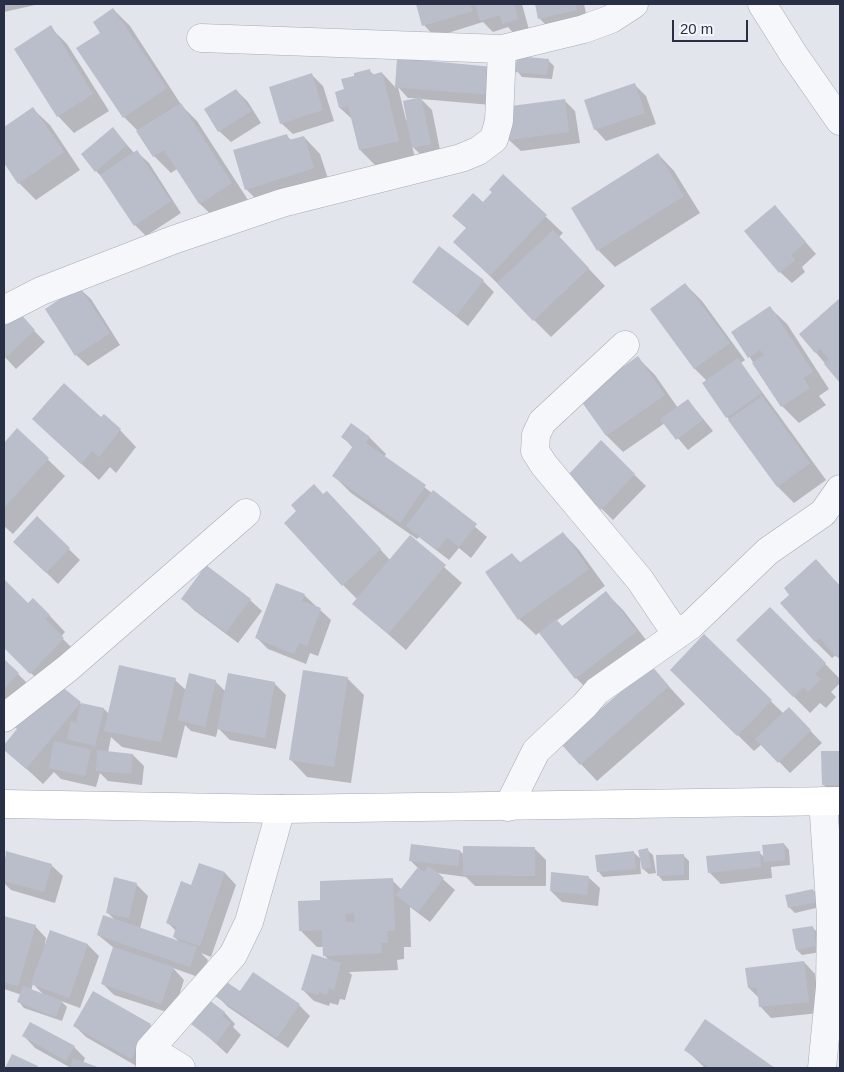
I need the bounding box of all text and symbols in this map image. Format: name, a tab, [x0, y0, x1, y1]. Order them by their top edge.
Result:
scale bar	[674, 10, 750, 42]
text: 20 m	[680, 20, 713, 37]

